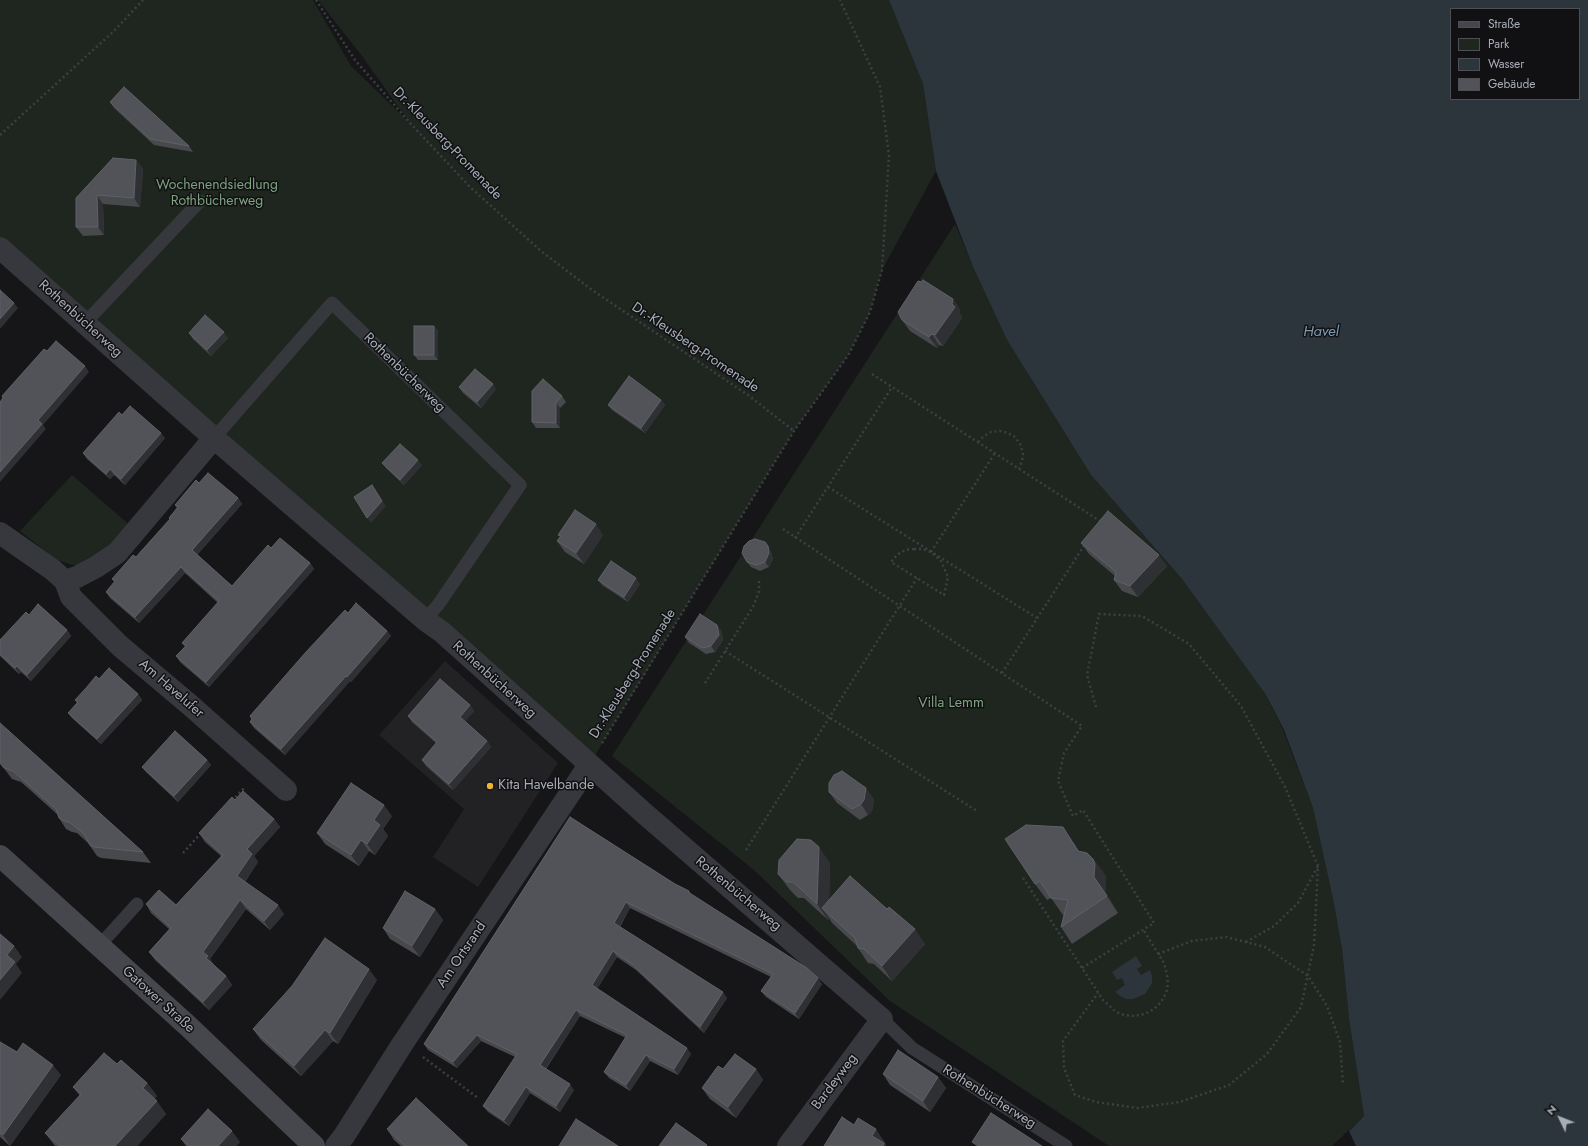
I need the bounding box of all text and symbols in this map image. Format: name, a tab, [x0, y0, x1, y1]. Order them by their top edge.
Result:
legend	[1450, 8, 1580, 100]
text: Straße	[1488, 15, 1520, 33]
text: Park	[1488, 35, 1509, 53]
text: Wasser	[1488, 55, 1524, 73]
text: Gebäude	[1488, 75, 1535, 93]
street label: Dr.-Kleusberg-Promenade	[389, 84, 505, 204]
park label: Wochenendsiedlung Rothbücherweg	[156, 178, 278, 210]
street label: Rothenbücherweg	[35, 277, 125, 361]
street label: Dr.-Kleusberg-Promenade	[628, 299, 762, 397]
water label: Havel	[1303, 323, 1339, 341]
street label: Rothenbücherweg	[360, 330, 448, 416]
street label: Dr.-Kleusberg-Promenade	[586, 606, 680, 742]
street label: Rothenbücherweg	[449, 638, 539, 722]
street label: Am Havelufer	[135, 656, 207, 722]
park label: Villa Lemm	[918, 696, 984, 712]
place label: Kita Havelbande	[498, 778, 594, 794]
marker: Kita Havelbande	[485, 781, 495, 791]
street label: Rothenbücherweg	[692, 853, 784, 935]
street label: Am Ortsrand	[434, 919, 490, 991]
street label: Gatower Straße	[118, 963, 198, 1037]
street label: Bardeyweg	[809, 1051, 861, 1113]
street label: Rothenbücherweg	[939, 1062, 1039, 1132]
north arrow	[1540, 1098, 1580, 1138]
text: N	[1542, 1101, 1560, 1118]

